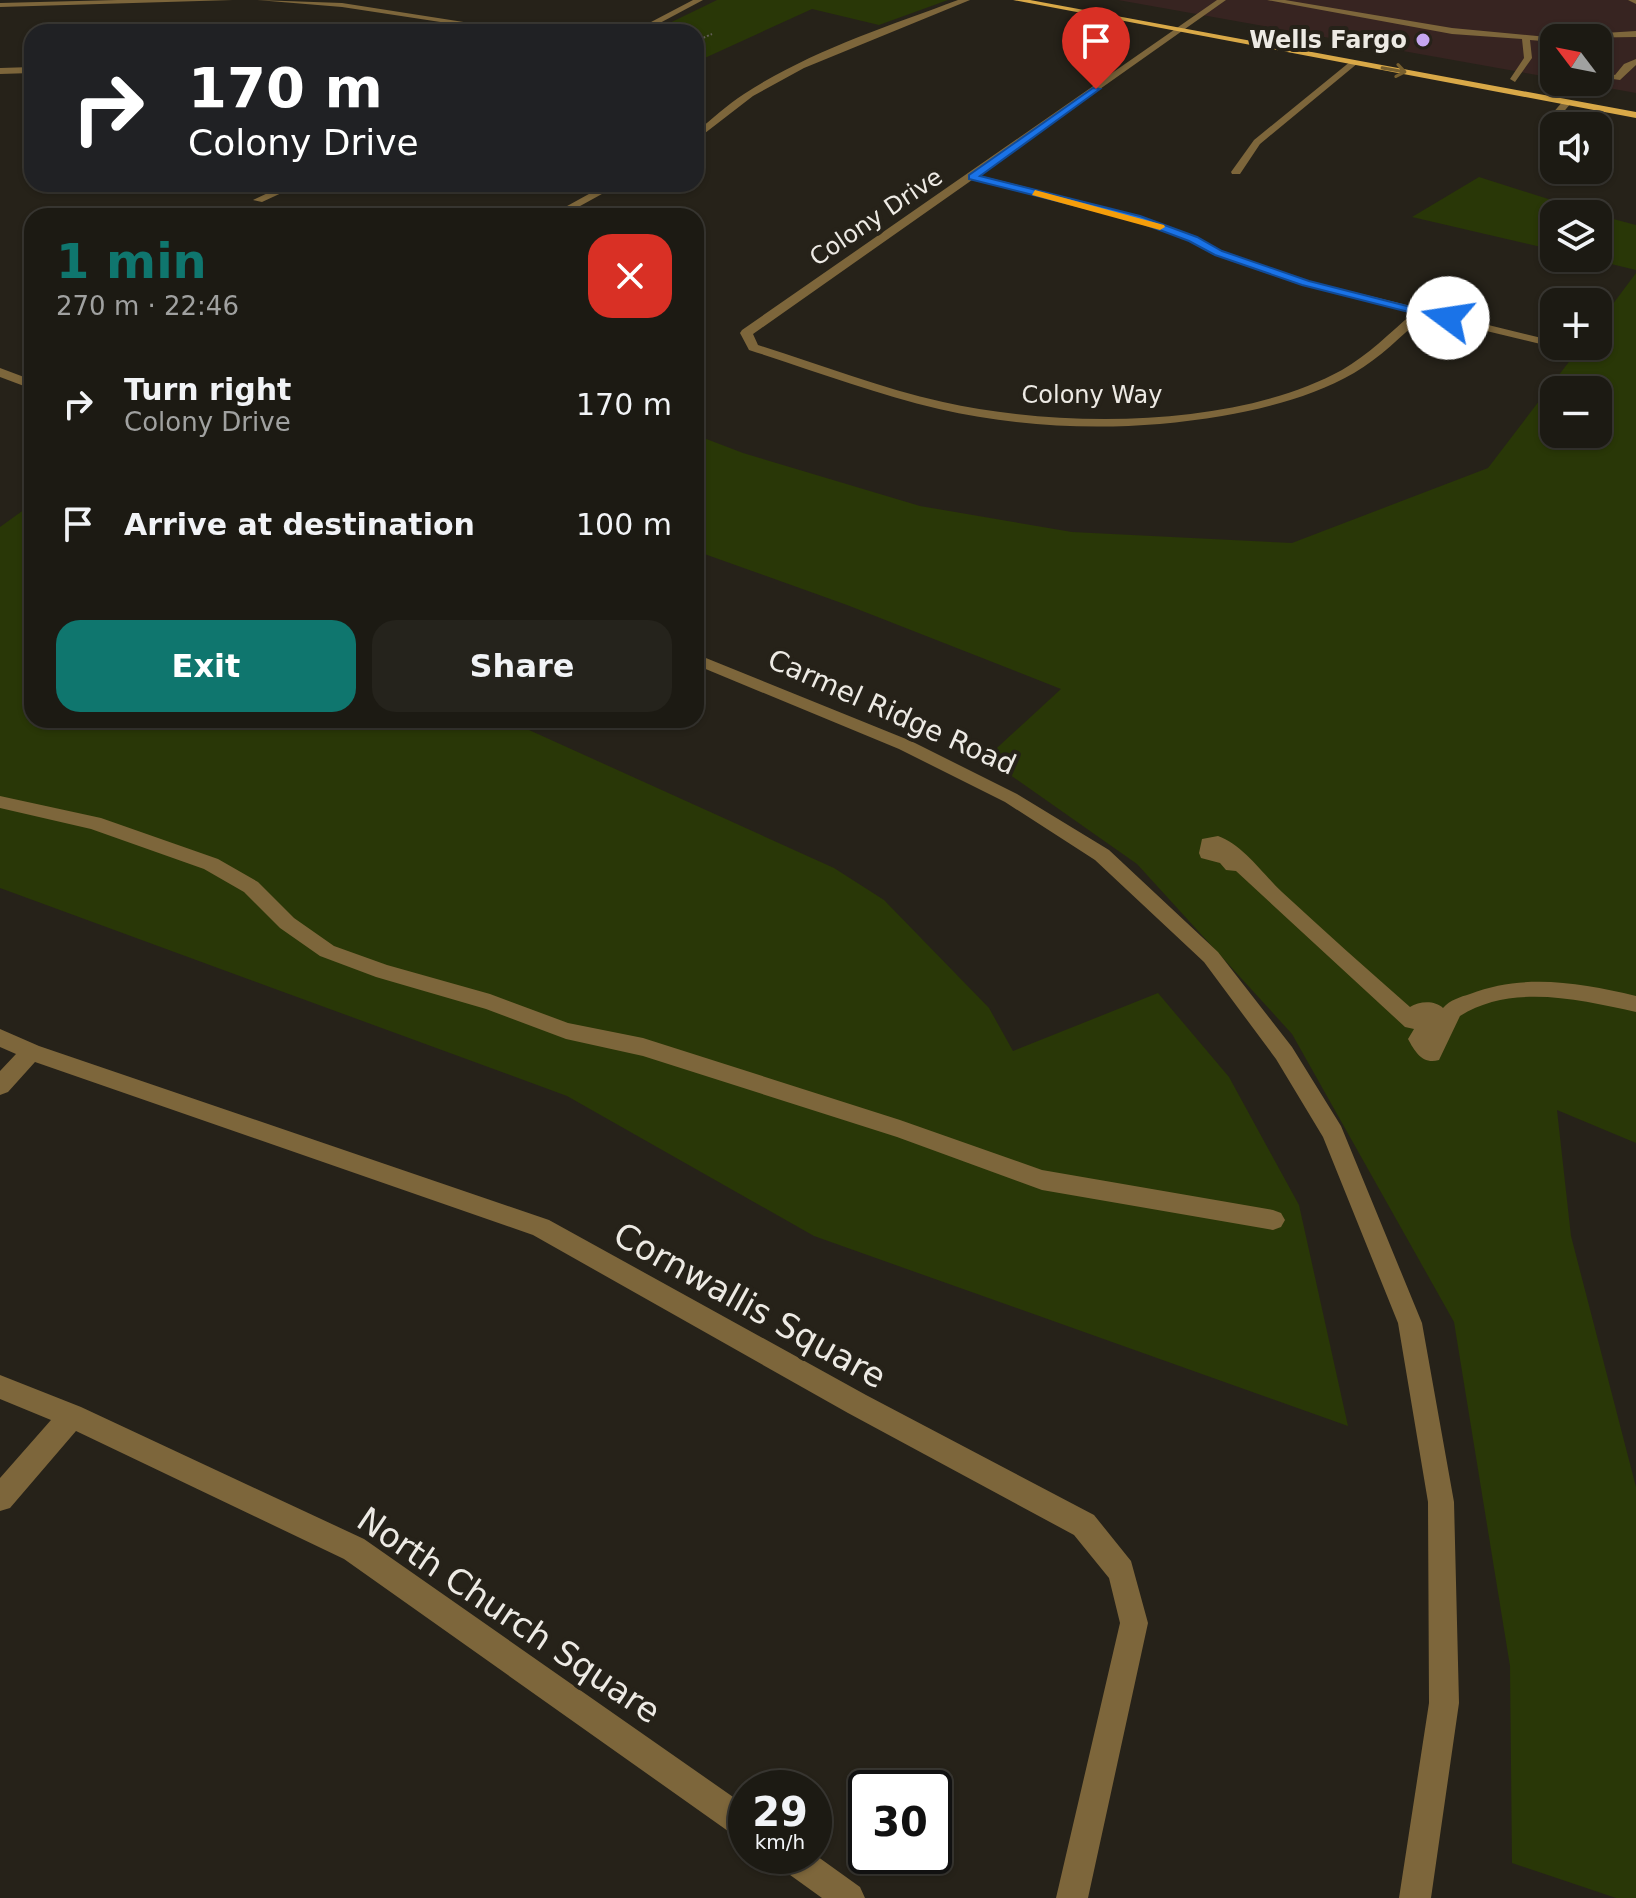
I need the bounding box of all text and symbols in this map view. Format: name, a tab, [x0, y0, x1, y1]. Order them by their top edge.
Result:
pin	[1062, 7, 1130, 89]
icon: arrive	[1074, 19, 1118, 63]
north arrow	[1540, 24, 1612, 96]
map controls	[1540, 24, 1612, 448]
place label: Wells Fargo	[1249, 26, 1407, 54]
marker: Wells Fargo	[1414, 31, 1432, 49]
text: 170 m	[188, 55, 383, 120]
icon: right	[56, 56, 160, 160]
one-way arrow	[1381, 63, 1406, 78]
button: sound	[1540, 112, 1612, 184]
text: Colony Drive	[188, 122, 419, 163]
street label: Colony Drive	[804, 162, 948, 272]
button: layers	[1540, 200, 1612, 272]
text: 1 min	[56, 233, 207, 289]
button: close	[588, 234, 672, 318]
position arrow	[1406, 276, 1490, 360]
button: +	[1540, 288, 1612, 360]
text: 270 m · 22:46	[56, 291, 239, 321]
text: Turn right	[124, 372, 291, 407]
button: −	[1540, 376, 1612, 448]
street label: Colony Way	[1022, 381, 1162, 409]
icon: right	[56, 382, 100, 426]
text: 170 m	[576, 387, 672, 422]
text: Colony Drive	[124, 407, 291, 437]
icon: arrive	[56, 502, 100, 546]
text: Arrive at destination	[124, 507, 475, 542]
text: 100 m	[576, 507, 672, 542]
button: Exit	[56, 620, 356, 712]
button: Share	[372, 620, 672, 712]
street label: Carmel Ridge Road	[763, 642, 1021, 782]
street label: Cornwallis Square	[607, 1214, 893, 1396]
street label: North Church Square	[350, 1499, 668, 1731]
speed limit sign: 30	[848, 1770, 952, 1874]
text: 29	[752, 1789, 808, 1835]
text: km/h	[755, 1830, 805, 1854]

